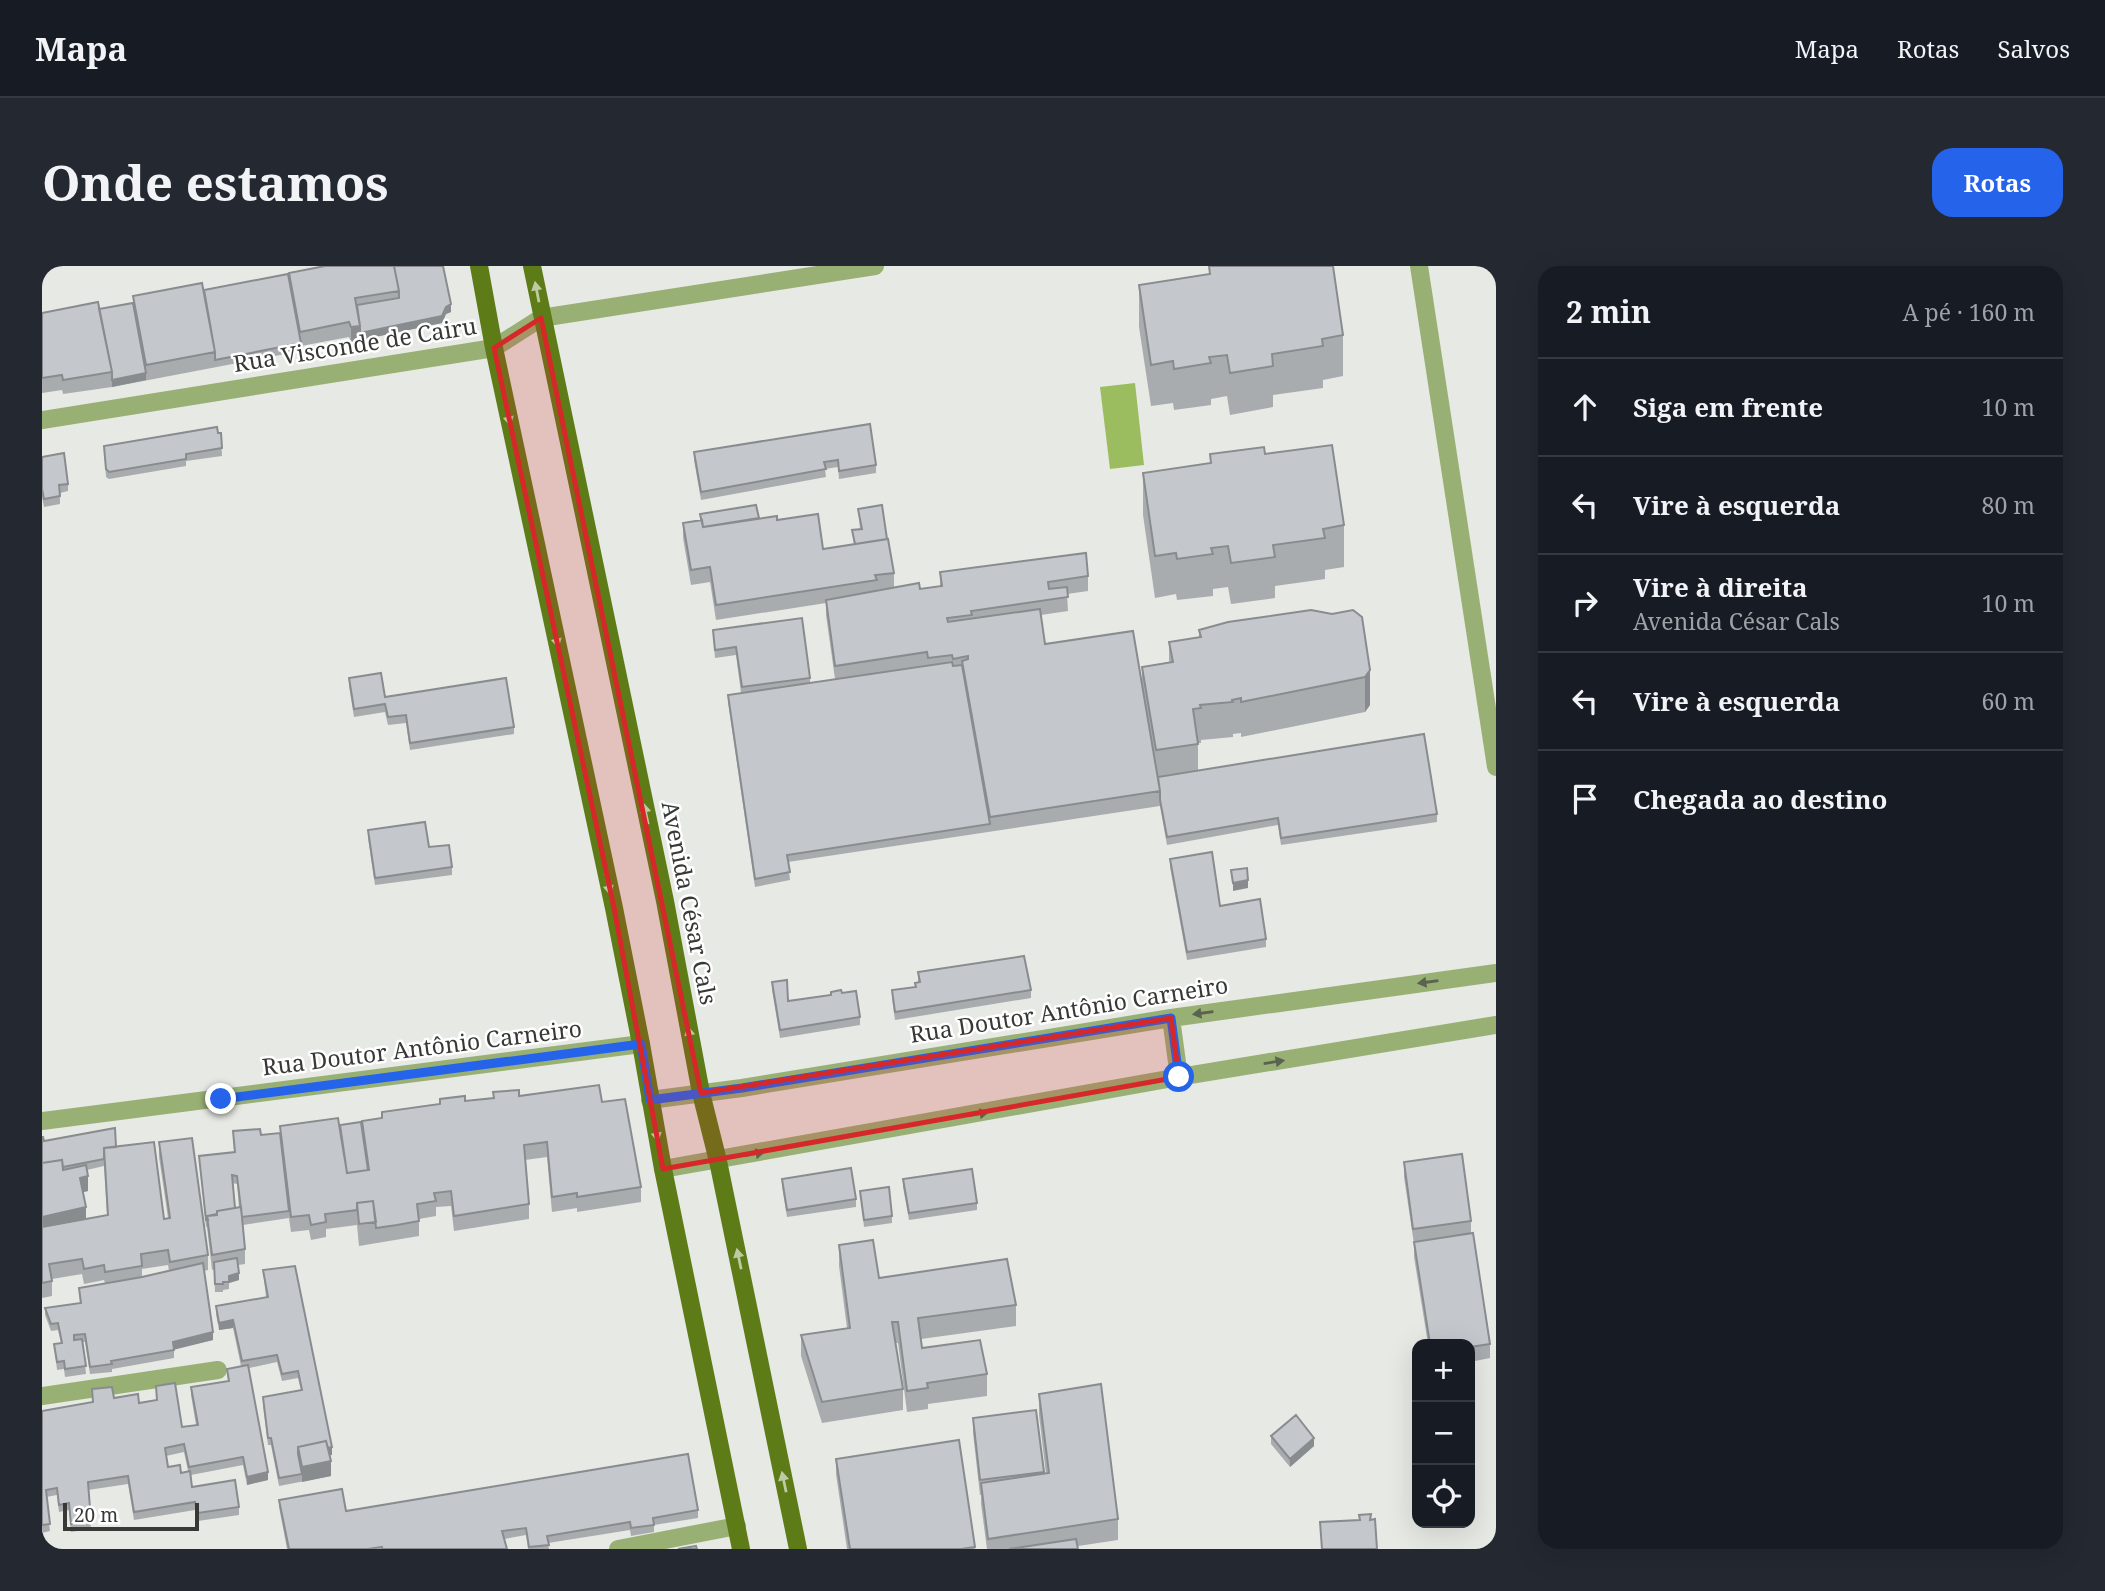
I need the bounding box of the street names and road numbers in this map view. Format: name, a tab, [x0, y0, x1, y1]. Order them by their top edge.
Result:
street label: Rua Visconde de Cairu	[231, 309, 479, 379]
street label: Avenida César Cals	[655, 798, 725, 1007]
street label: Rua Doutor Antônio Carneiro	[907, 968, 1230, 1050]
street label: Rua Doutor Antônio Carneiro	[260, 1012, 584, 1082]

